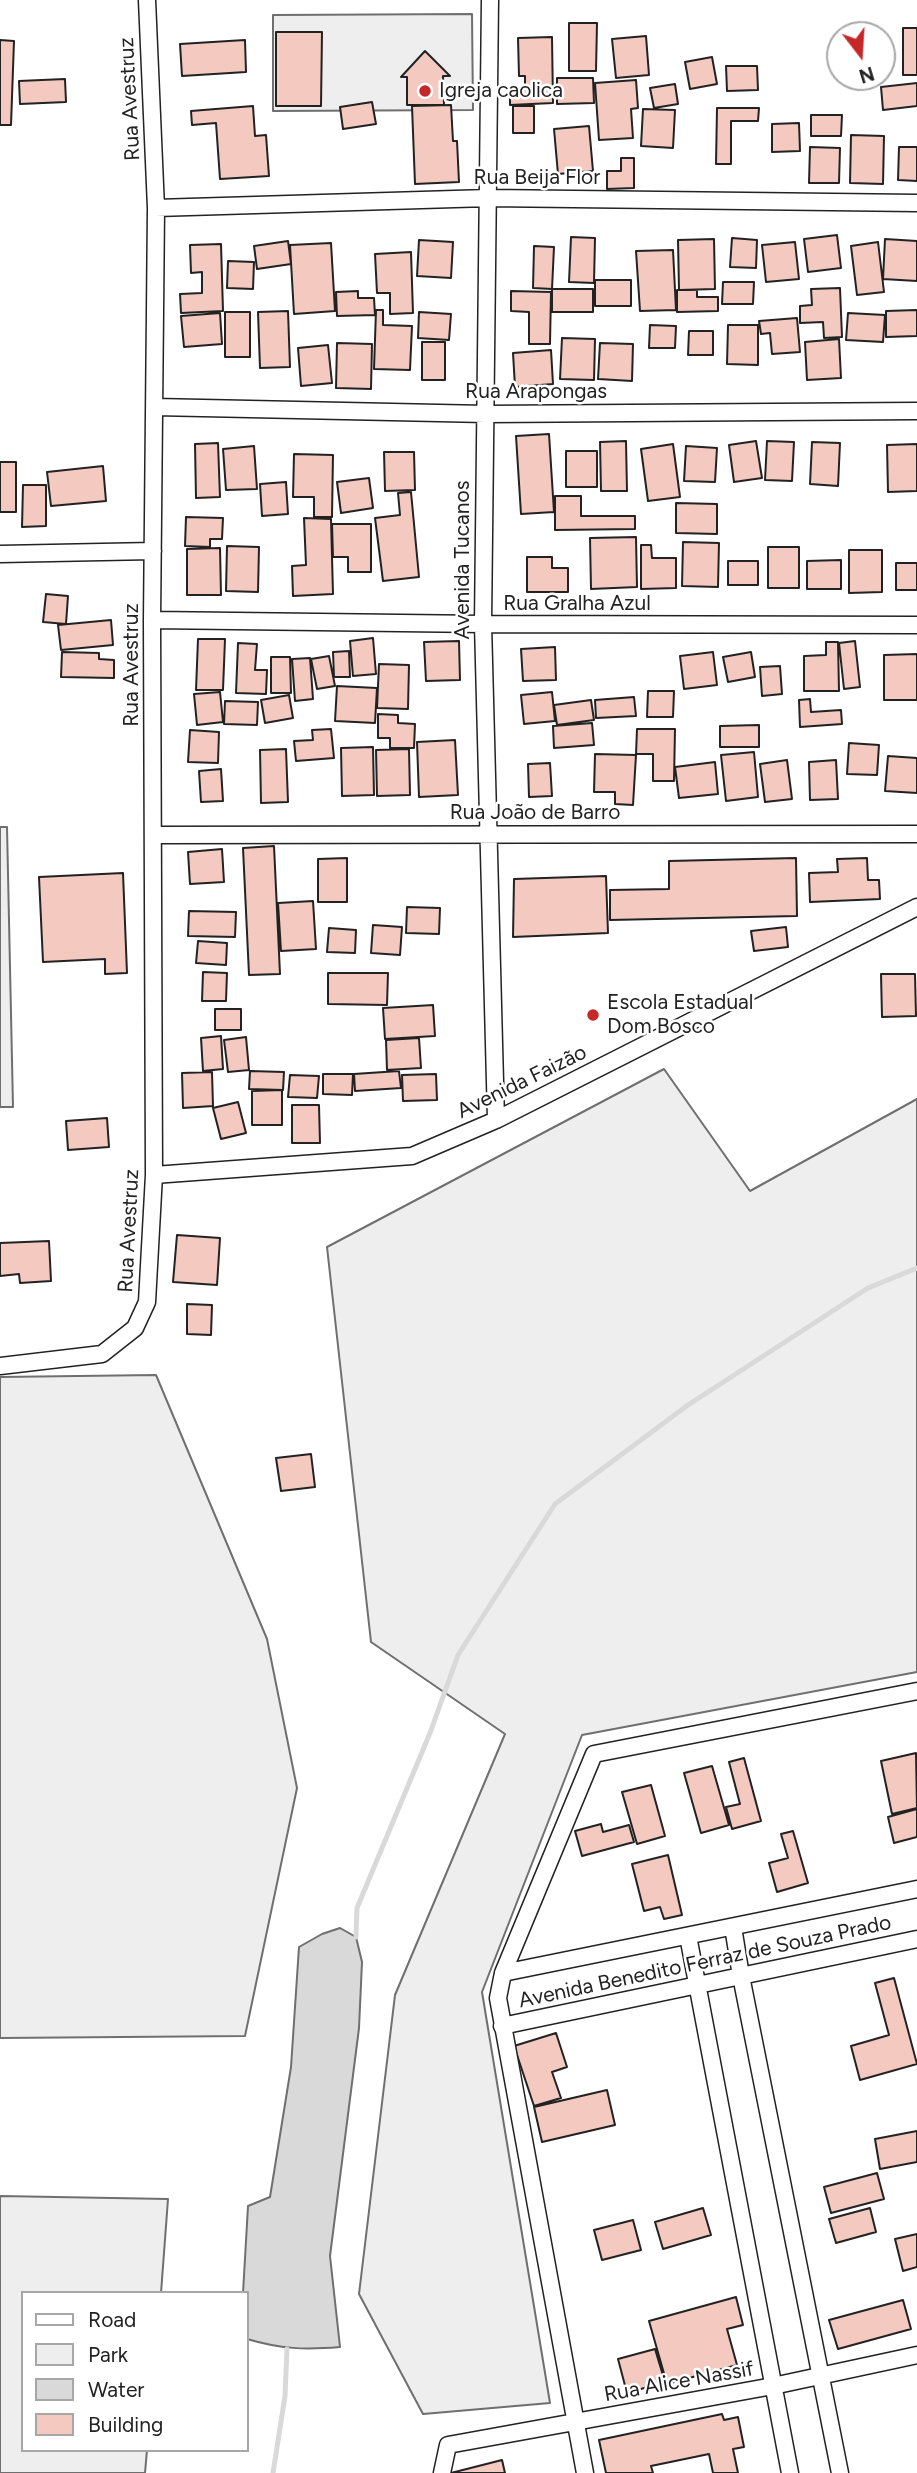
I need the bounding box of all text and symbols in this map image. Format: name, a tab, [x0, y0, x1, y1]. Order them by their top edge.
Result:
north arrow	[826, 21, 896, 91]
street label: Rua Avestruz	[114, 37, 146, 161]
text: N	[856, 62, 877, 88]
place label: Igreja caolica	[439, 78, 563, 104]
marker: Igreja caolica	[417, 83, 433, 99]
street label: Rua Beija Flor	[474, 165, 600, 191]
street label: Rua Arapongas	[465, 379, 607, 405]
street label: Avenida Tucanos	[450, 481, 476, 639]
street label: Rua Gralha Azul	[503, 591, 651, 617]
street label: Rua Avestruz	[119, 603, 145, 727]
street label: Rua João de Barro	[450, 800, 620, 826]
place label: Escola Estadual Dom Bosco	[607, 990, 753, 1040]
marker: Escola Estadual Dom Bosco	[585, 1007, 601, 1023]
street label: Avenida Faizão	[453, 1040, 591, 1124]
street label: Rua Avestruz	[113, 1169, 145, 1293]
street label: Avenida Benedito Ferraz de Souza Prado	[516, 1910, 894, 2014]
legend	[21, 2291, 248, 2452]
text: Road	[88, 2307, 136, 2332]
text: Park	[88, 2342, 128, 2367]
street label: Rua Alice Nassif	[602, 2356, 756, 2408]
text: Water	[88, 2377, 144, 2402]
text: Building	[88, 2412, 163, 2437]

